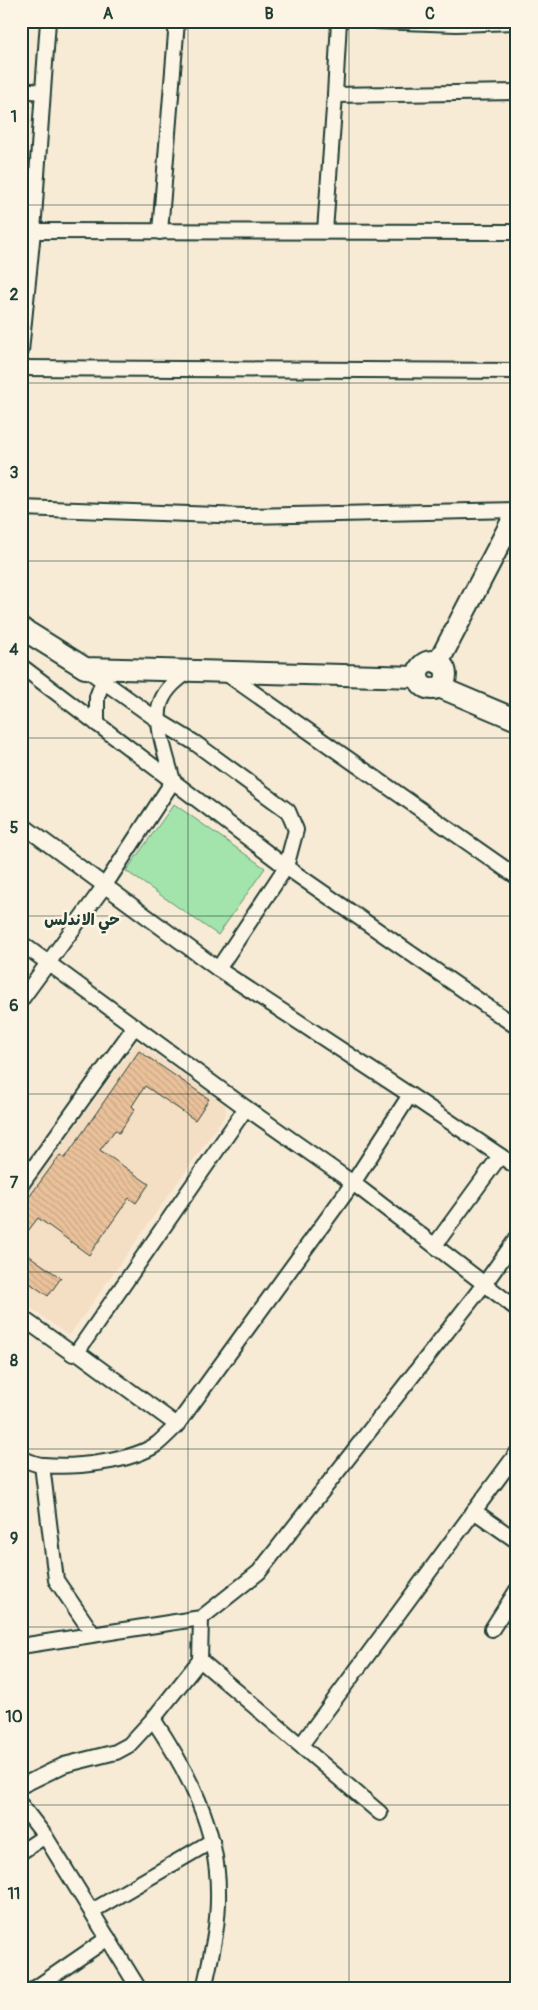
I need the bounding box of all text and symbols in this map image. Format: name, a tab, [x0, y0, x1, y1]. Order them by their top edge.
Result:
text: A	[103, 4, 114, 24]
text: B	[264, 4, 274, 24]
text: C	[425, 4, 435, 24]
text: 1	[11, 107, 17, 127]
text: 2	[10, 285, 19, 305]
text: 3	[10, 463, 19, 483]
text: 4	[9, 640, 19, 660]
text: 5	[10, 818, 19, 838]
district label: حي الاندلس	[44, 910, 120, 934]
text: 6	[9, 996, 19, 1016]
text: 7	[10, 1173, 19, 1193]
text: 8	[10, 1351, 18, 1371]
text: 9	[10, 1529, 18, 1549]
text: 10	[5, 1707, 23, 1727]
text: 11	[8, 1884, 20, 1904]

